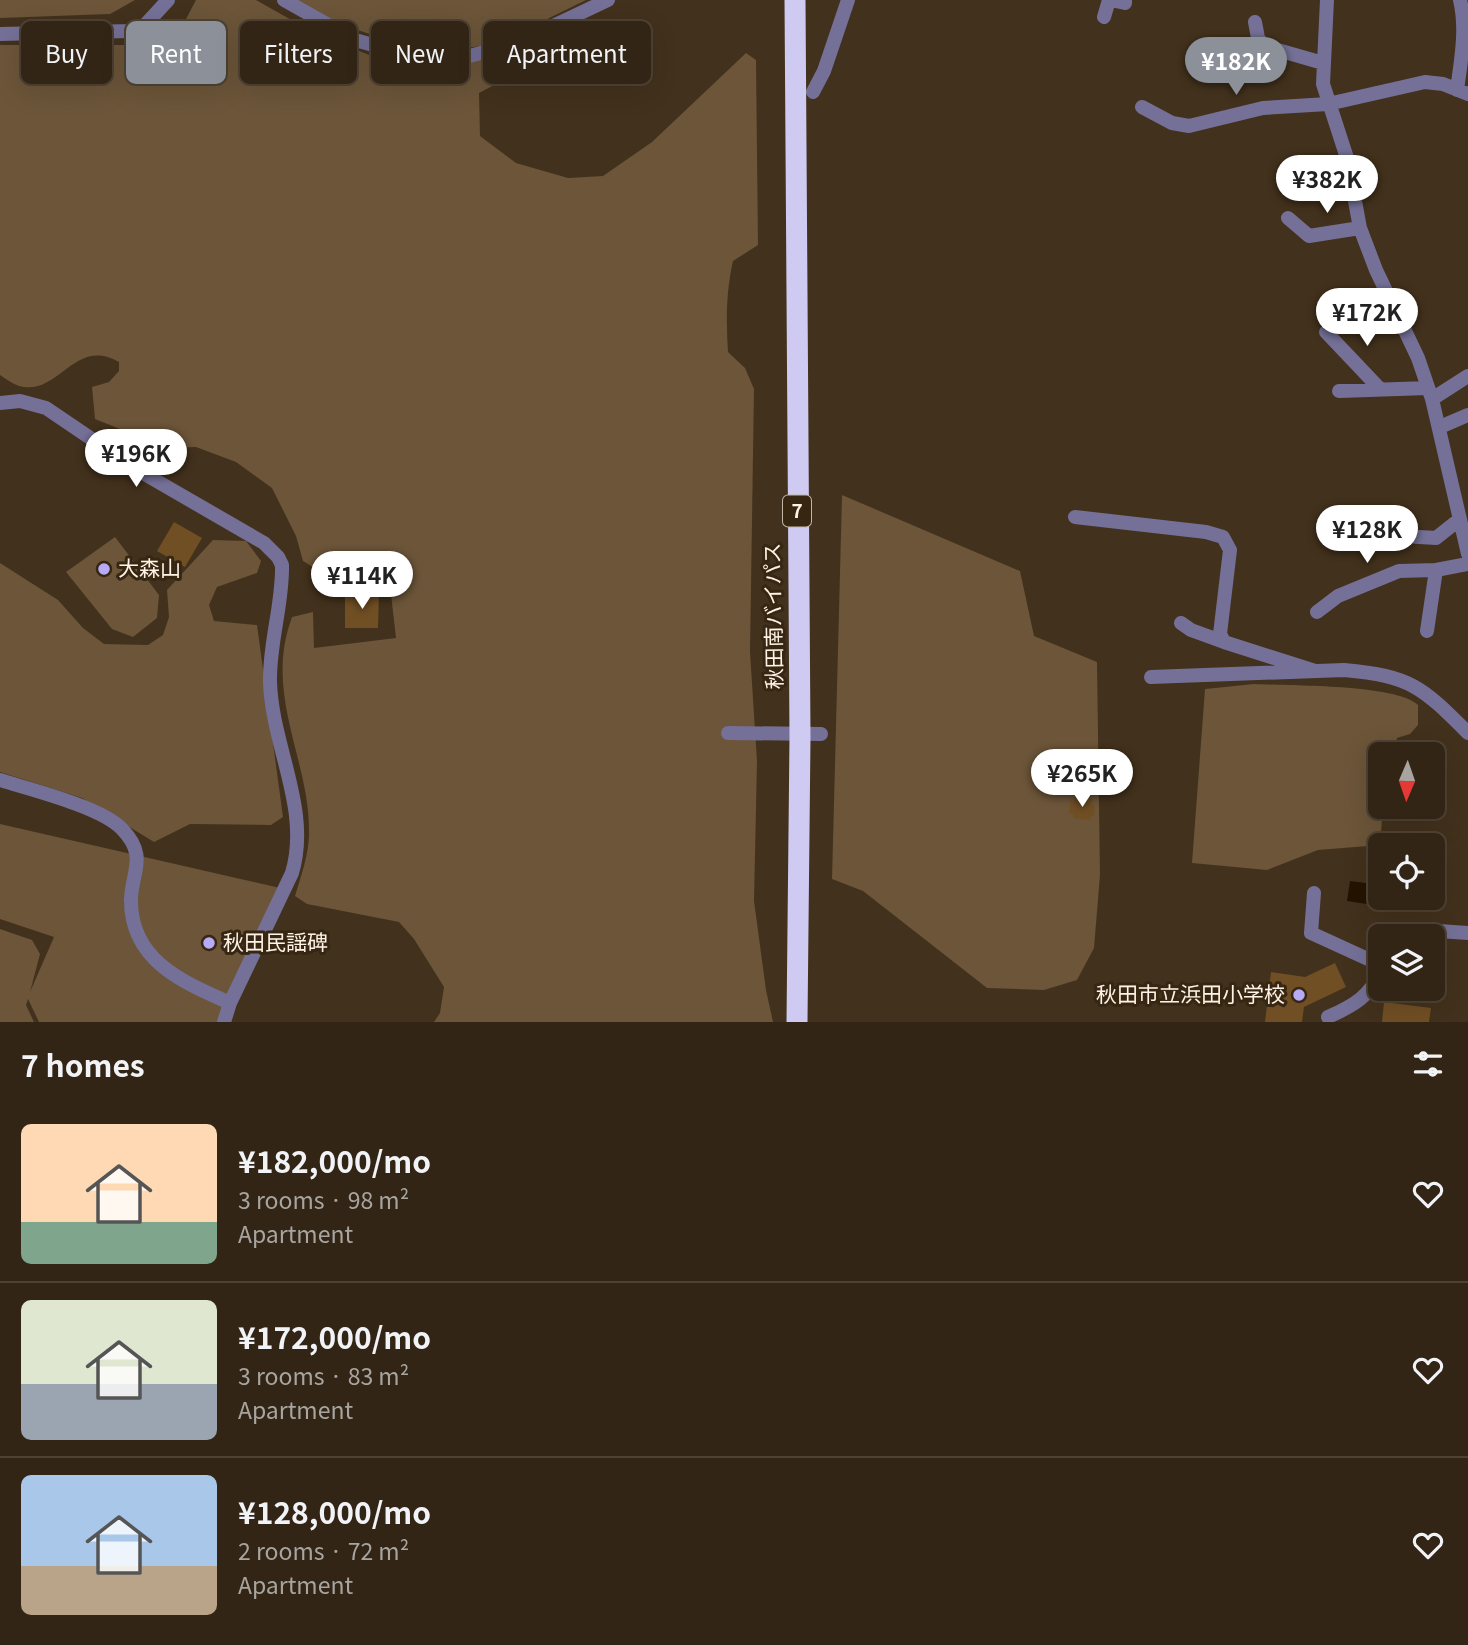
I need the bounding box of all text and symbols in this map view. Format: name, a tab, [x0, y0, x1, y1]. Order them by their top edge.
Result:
chip: Buy	[21, 21, 112, 84]
chip: Rent	[126, 21, 226, 84]
chip: Filters	[240, 21, 357, 84]
chip: New	[371, 21, 469, 84]
chip: Apartment	[483, 21, 651, 84]
pin: ¥182K	[1187, 38, 1285, 97]
text: ¥182K	[1201, 43, 1271, 77]
pin: ¥382K	[1278, 156, 1376, 215]
text: ¥382K	[1292, 161, 1362, 195]
pin: ¥172K	[1318, 288, 1416, 348]
text: ¥172K	[1332, 294, 1402, 328]
pin: ¥196K	[87, 430, 185, 489]
text: ¥196K	[101, 435, 171, 469]
road number: 7	[783, 496, 811, 526]
pin: ¥128K	[1318, 505, 1416, 565]
text: ¥128K	[1332, 511, 1402, 545]
street label: 秋田南バイパス	[756, 542, 788, 690]
place label: 大森山	[118, 552, 181, 582]
pin: ¥114K	[313, 552, 411, 611]
text: ¥114K	[327, 557, 397, 591]
marker: 大森山	[96, 561, 112, 577]
north arrow	[1368, 742, 1446, 819]
map controls	[1368, 742, 1445, 1001]
pin: ¥265K	[1033, 750, 1131, 809]
text: ¥265K	[1047, 755, 1117, 789]
button: locate	[1368, 833, 1445, 910]
button: layers	[1368, 924, 1445, 1001]
place label: 秋田民謡碑	[223, 926, 328, 956]
marker: 秋田民謡碑	[201, 935, 217, 951]
place label: 秋田市立浜田小学校	[1096, 978, 1285, 1008]
marker: 秋田市立浜田小学校	[1291, 987, 1307, 1003]
text: 7 homes	[21, 1042, 145, 1086]
icon: filters	[1409, 1045, 1447, 1083]
text: ¥182,000/mo	[238, 1138, 431, 1182]
icon: home	[77, 1152, 161, 1236]
icon: heart	[1409, 1175, 1447, 1213]
text: 3 rooms · 98 m²	[238, 1182, 409, 1216]
text: Apartment	[238, 1216, 353, 1250]
text: ¥172,000/mo	[238, 1314, 431, 1358]
icon: home	[77, 1328, 161, 1412]
icon: heart	[1409, 1351, 1447, 1389]
text: 3 rooms · 83 m²	[238, 1358, 409, 1392]
text: Apartment	[238, 1392, 353, 1426]
text: ¥128,000/mo	[238, 1489, 431, 1533]
icon: home	[77, 1503, 161, 1587]
icon: heart	[1409, 1526, 1447, 1564]
text: 2 rooms · 72 m²	[238, 1533, 409, 1567]
text: Apartment	[238, 1567, 353, 1601]

